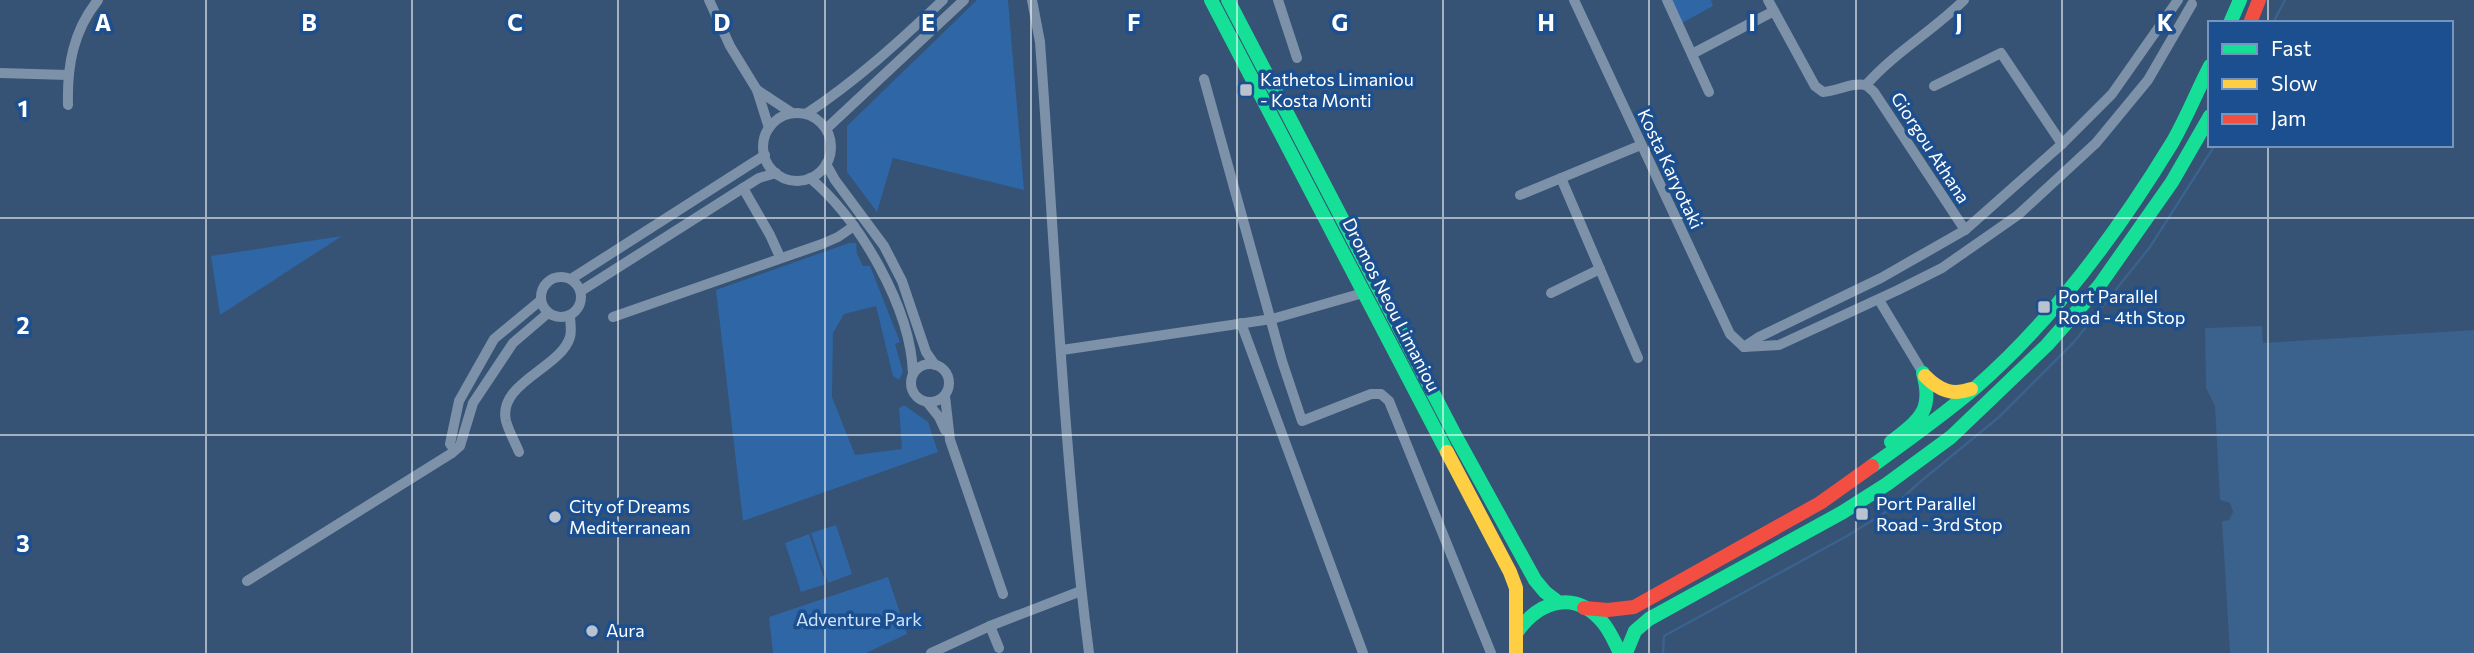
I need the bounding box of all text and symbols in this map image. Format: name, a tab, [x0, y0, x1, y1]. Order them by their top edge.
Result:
text: A	[95, 8, 112, 36]
text: B	[301, 8, 317, 36]
text: C	[507, 8, 523, 36]
text: D	[714, 8, 731, 36]
text: E	[921, 8, 935, 36]
text: F	[1127, 8, 1141, 36]
text: G	[1332, 8, 1348, 36]
text: H	[1537, 8, 1555, 36]
text: I	[1748, 8, 1756, 36]
text: J	[1955, 8, 1963, 36]
text: K	[2157, 8, 2173, 36]
legend	[2208, 21, 2453, 147]
text: Fast	[2271, 35, 2312, 60]
place label: Kathetos Limaniou - Kosta Monti	[1260, 68, 1414, 111]
text: Slow	[2271, 70, 2318, 95]
marker: Kathetos Limaniou - Kosta Monti	[1238, 82, 1254, 98]
street label: Giorgou Athana	[1887, 88, 1975, 207]
text: 1	[18, 94, 28, 122]
street label: Kosta Karyotaki	[1633, 105, 1708, 232]
text: Jam	[2271, 105, 2306, 130]
street label: Dromos Neou Limaniou	[1339, 214, 1445, 395]
place label: Port Parallel Road - 4th Stop	[2058, 285, 2186, 328]
marker: Port Parallel Road - 4th Stop	[2036, 299, 2052, 315]
text: 2	[16, 311, 30, 339]
place label: Port Parallel Road - 3rd Stop	[1876, 492, 2003, 535]
place label: City of Dreams Mediterranean	[569, 495, 691, 538]
marker: Port Parallel Road - 3rd Stop	[1854, 506, 1870, 522]
marker: City of Dreams Mediterranean	[547, 509, 563, 525]
text: 3	[16, 529, 30, 557]
park label: Adventure Park	[796, 608, 922, 630]
place label: Aura	[606, 619, 645, 641]
marker: Aura	[584, 623, 600, 639]

